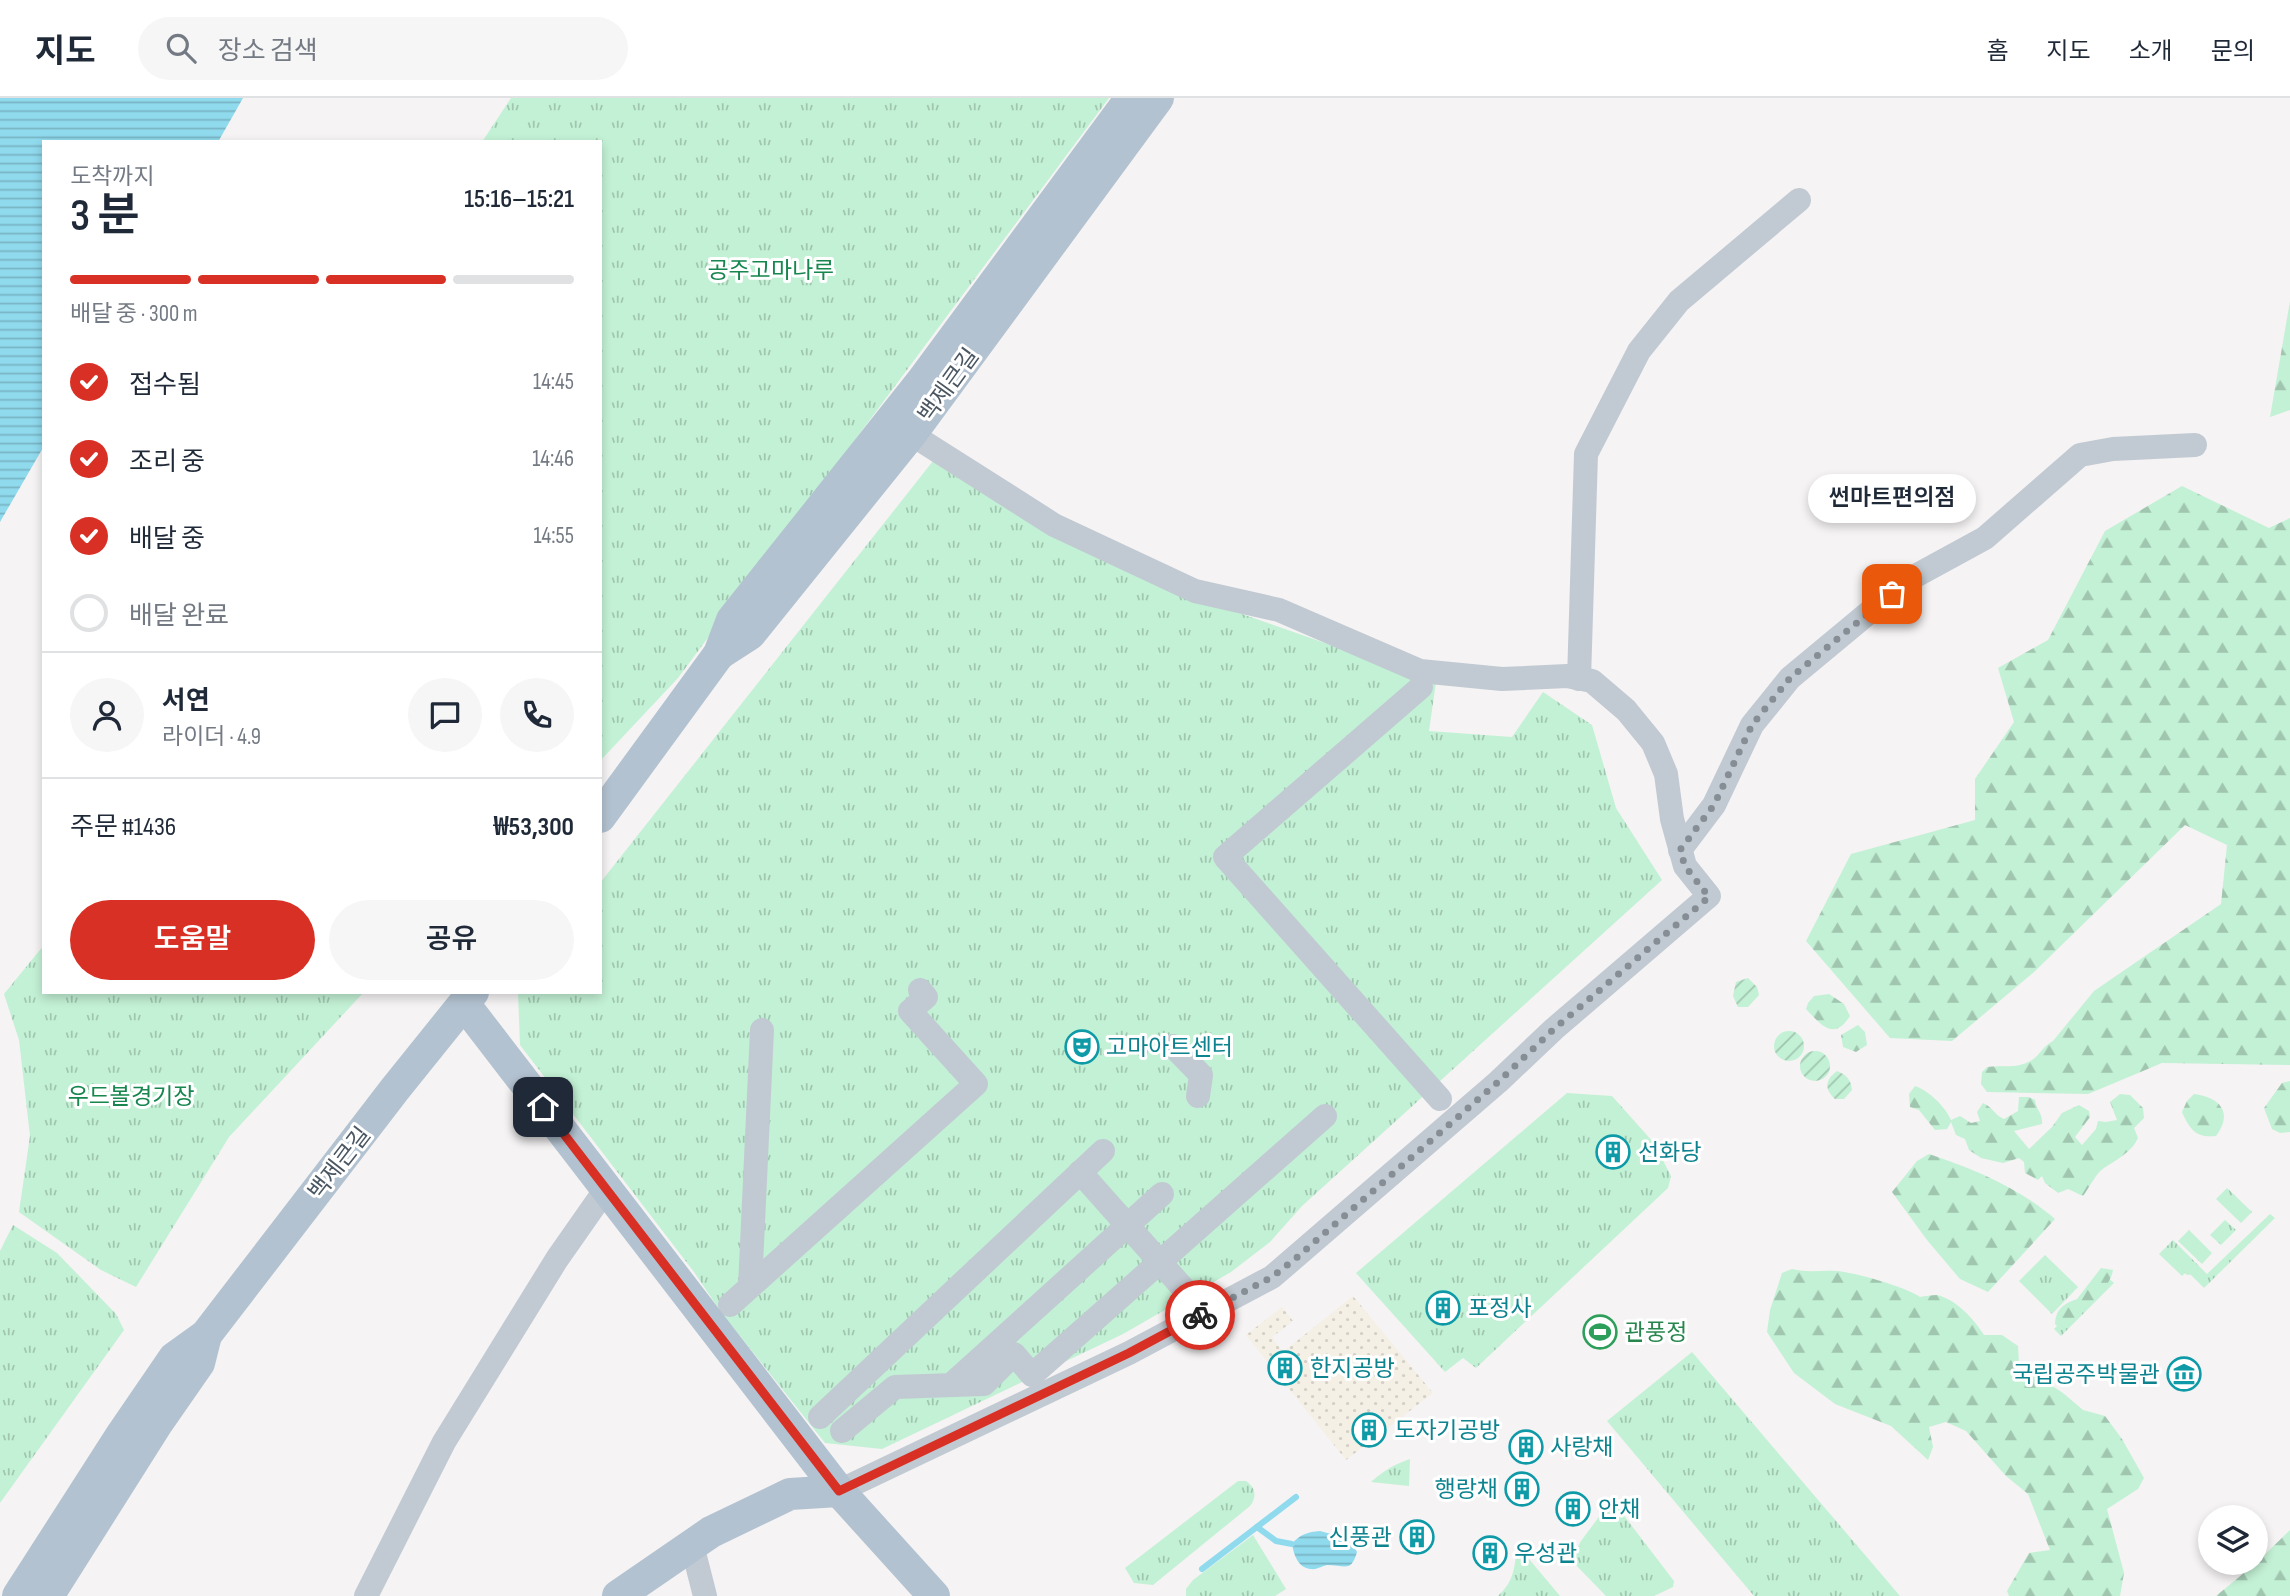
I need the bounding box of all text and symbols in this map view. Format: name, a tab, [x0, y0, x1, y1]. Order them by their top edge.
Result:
search box	[138, 17, 628, 80]
icon: search	[162, 29, 200, 67]
text: 지도	[35, 32, 96, 72]
text: 장소 검색	[218, 36, 318, 67]
text: 홈	[1986, 37, 2008, 66]
text: 지도	[2046, 37, 2091, 66]
text: 소개	[2129, 37, 2173, 66]
text: 문의	[2211, 37, 2255, 66]
text: 도착까지	[70, 163, 155, 191]
text: 15:16–15:21	[464, 184, 574, 215]
text: 3 분	[70, 189, 140, 244]
park label: 공주고마나루	[708, 257, 834, 285]
text: 배달 중 · 300 m	[70, 300, 198, 328]
street label: 백제큰길	[913, 343, 985, 428]
icon: check	[70, 363, 108, 401]
text: 14:45	[533, 368, 574, 396]
text: 접수됨	[129, 370, 201, 401]
icon: check	[70, 440, 108, 478]
text: 14:46	[532, 445, 574, 473]
text: 조리 중	[129, 447, 205, 478]
callout: 썬마트편의점	[1808, 475, 1976, 524]
text: 썬마트편의점	[1829, 484, 1955, 512]
icon: check	[70, 517, 108, 555]
text: 14:55	[534, 522, 574, 550]
text: 배달 중	[129, 524, 205, 555]
pin	[1862, 564, 1922, 624]
icon: bag	[1873, 575, 1911, 613]
text: 배달 완료	[129, 601, 229, 632]
button: person	[70, 678, 144, 752]
button: chat	[408, 678, 482, 752]
button: phone	[500, 678, 574, 752]
text: 서연	[162, 686, 210, 717]
text: 라이더 · 4.9	[162, 723, 261, 751]
text: 주문 #1436	[70, 812, 176, 843]
text: ₩53,300	[494, 812, 574, 843]
button: 도움말	[70, 900, 315, 980]
button: 공유	[329, 900, 574, 980]
theatre icon: 고마아트센터	[1063, 1028, 1101, 1066]
place label: 고마아트센터	[1106, 1034, 1233, 1062]
pin	[513, 1077, 573, 1137]
park label: 우드볼경기장	[68, 1083, 194, 1111]
icon: home	[524, 1088, 562, 1126]
street label: 백제큰길	[303, 1122, 377, 1206]
building icon: 선화당	[1594, 1133, 1632, 1171]
place label: 선화당	[1638, 1139, 1701, 1167]
courier	[1165, 1280, 1235, 1350]
building icon: 포정사	[1424, 1289, 1462, 1327]
place label: 포정사	[1468, 1295, 1531, 1323]
icon: bike	[1181, 1296, 1219, 1334]
sports icon: 관풍정	[1581, 1313, 1619, 1351]
place label: 관풍정	[1624, 1319, 1687, 1347]
building icon: 한지공방	[1266, 1349, 1304, 1387]
place label: 한지공방	[1310, 1355, 1395, 1383]
museum icon: 국립공주박물관	[2165, 1355, 2203, 1393]
place label: 국립공주박물관	[2012, 1361, 2160, 1389]
building icon: 도자기공방	[1350, 1411, 1388, 1449]
place label: 도자기공방	[1394, 1417, 1500, 1445]
building icon: 사랑채	[1507, 1428, 1545, 1466]
place label: 사랑채	[1550, 1434, 1613, 1462]
building icon: 행랑채	[1503, 1470, 1541, 1508]
place label: 행랑채	[1435, 1476, 1498, 1504]
building icon: 안채	[1554, 1490, 1592, 1528]
place label: 안채	[1598, 1496, 1640, 1524]
map controls	[2198, 1505, 2268, 1575]
button: layers	[2198, 1505, 2268, 1575]
building icon: 신풍관	[1398, 1518, 1436, 1556]
place label: 신풍관	[1329, 1524, 1392, 1552]
building icon: 우성관	[1471, 1534, 1509, 1572]
place label: 우성관	[1514, 1540, 1577, 1568]

